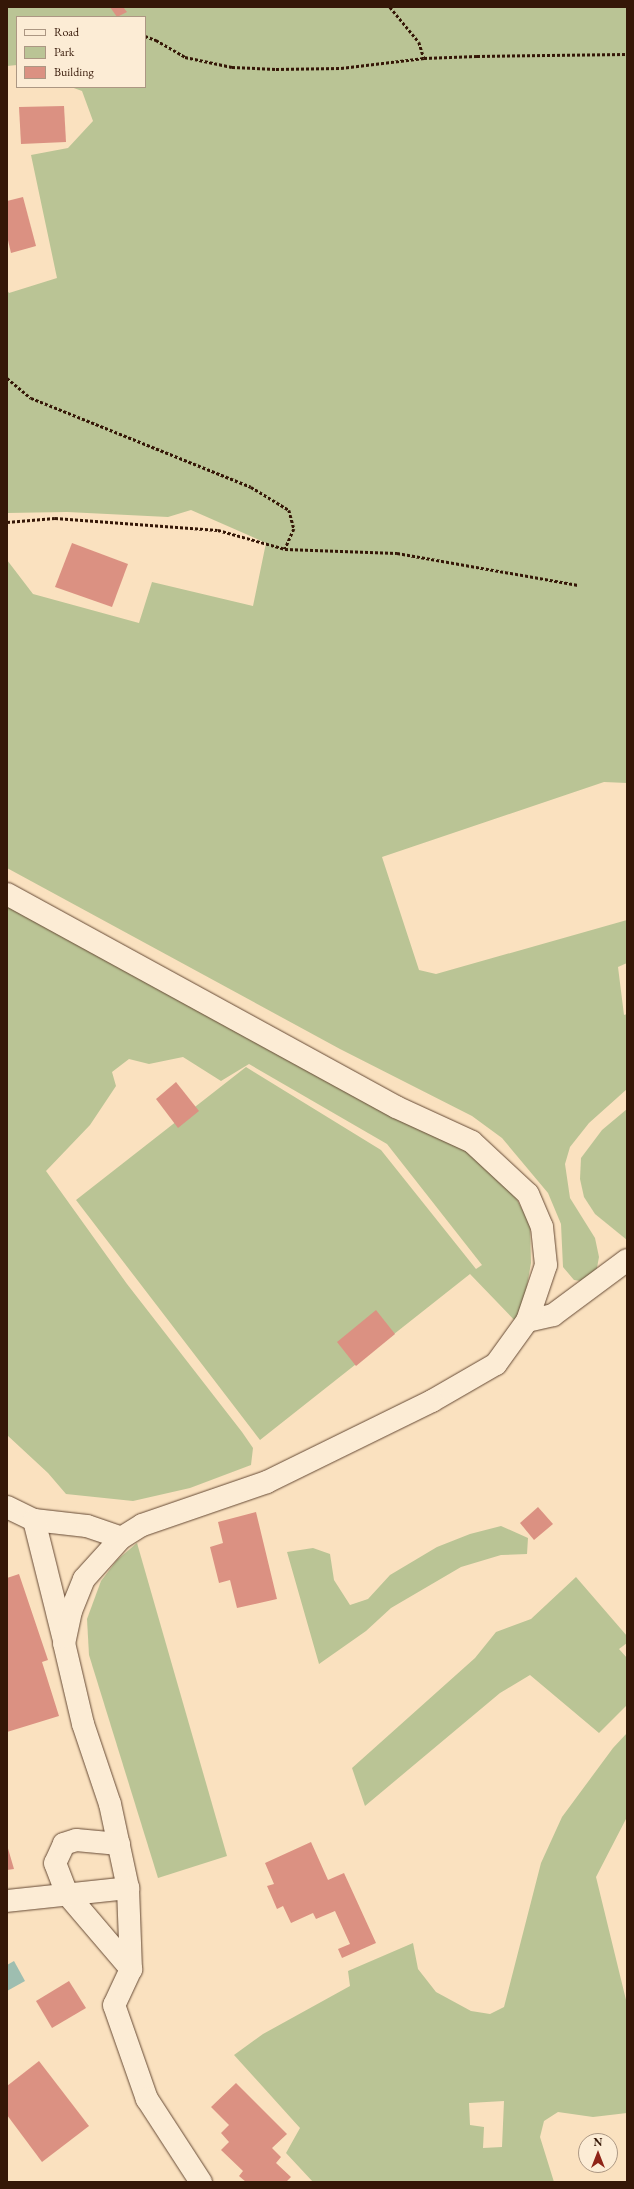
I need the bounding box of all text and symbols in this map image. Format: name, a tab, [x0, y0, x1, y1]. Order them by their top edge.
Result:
legend	[16, 16, 146, 88]
text: Road	[54, 24, 79, 40]
text: Park	[54, 44, 74, 60]
text: Building	[54, 64, 94, 80]
north arrow	[578, 2133, 618, 2173]
text: N	[594, 2135, 602, 2149]

